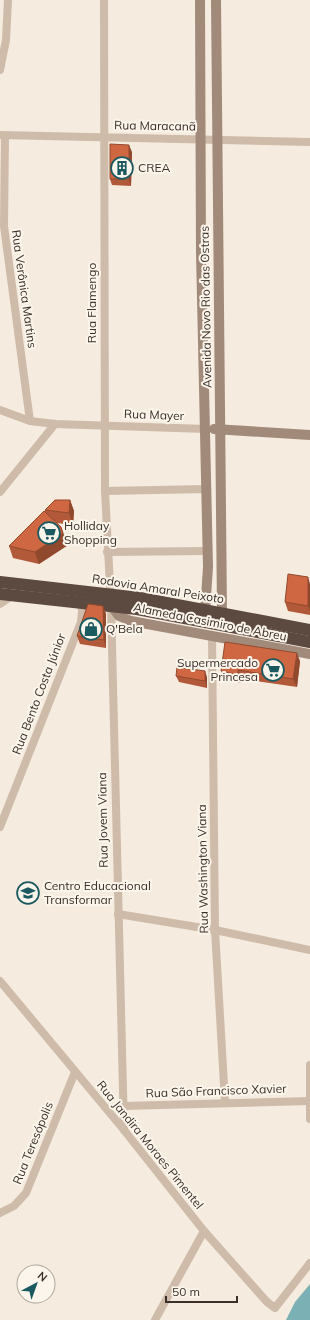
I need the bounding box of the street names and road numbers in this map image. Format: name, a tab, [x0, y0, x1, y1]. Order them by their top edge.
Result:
street label: Rua Maracanã	[114, 117, 196, 134]
street label: Avenida Novo Rio das Ostras	[197, 226, 214, 388]
street label: Rua Verônica Martins	[9, 229, 40, 349]
street label: Rua Flamengo	[84, 263, 99, 343]
street label: Rua Mayer	[124, 406, 185, 423]
street label: Rodovia Amaral Peixoto	[91, 571, 225, 606]
street label: Alameda Casimiro de Abreu	[132, 599, 288, 644]
street label: Rua Bento Costa Júnior	[9, 631, 69, 756]
street label: Rua Jovem Viana	[94, 772, 111, 868]
street label: Rua Washington Viana	[194, 804, 211, 934]
street label: Rua Jandira Moraes Pimentel	[94, 1077, 207, 1212]
street label: Rua São Francisco Xavier	[145, 1081, 287, 1100]
street label: Rua Teresópolis	[9, 1099, 56, 1186]

